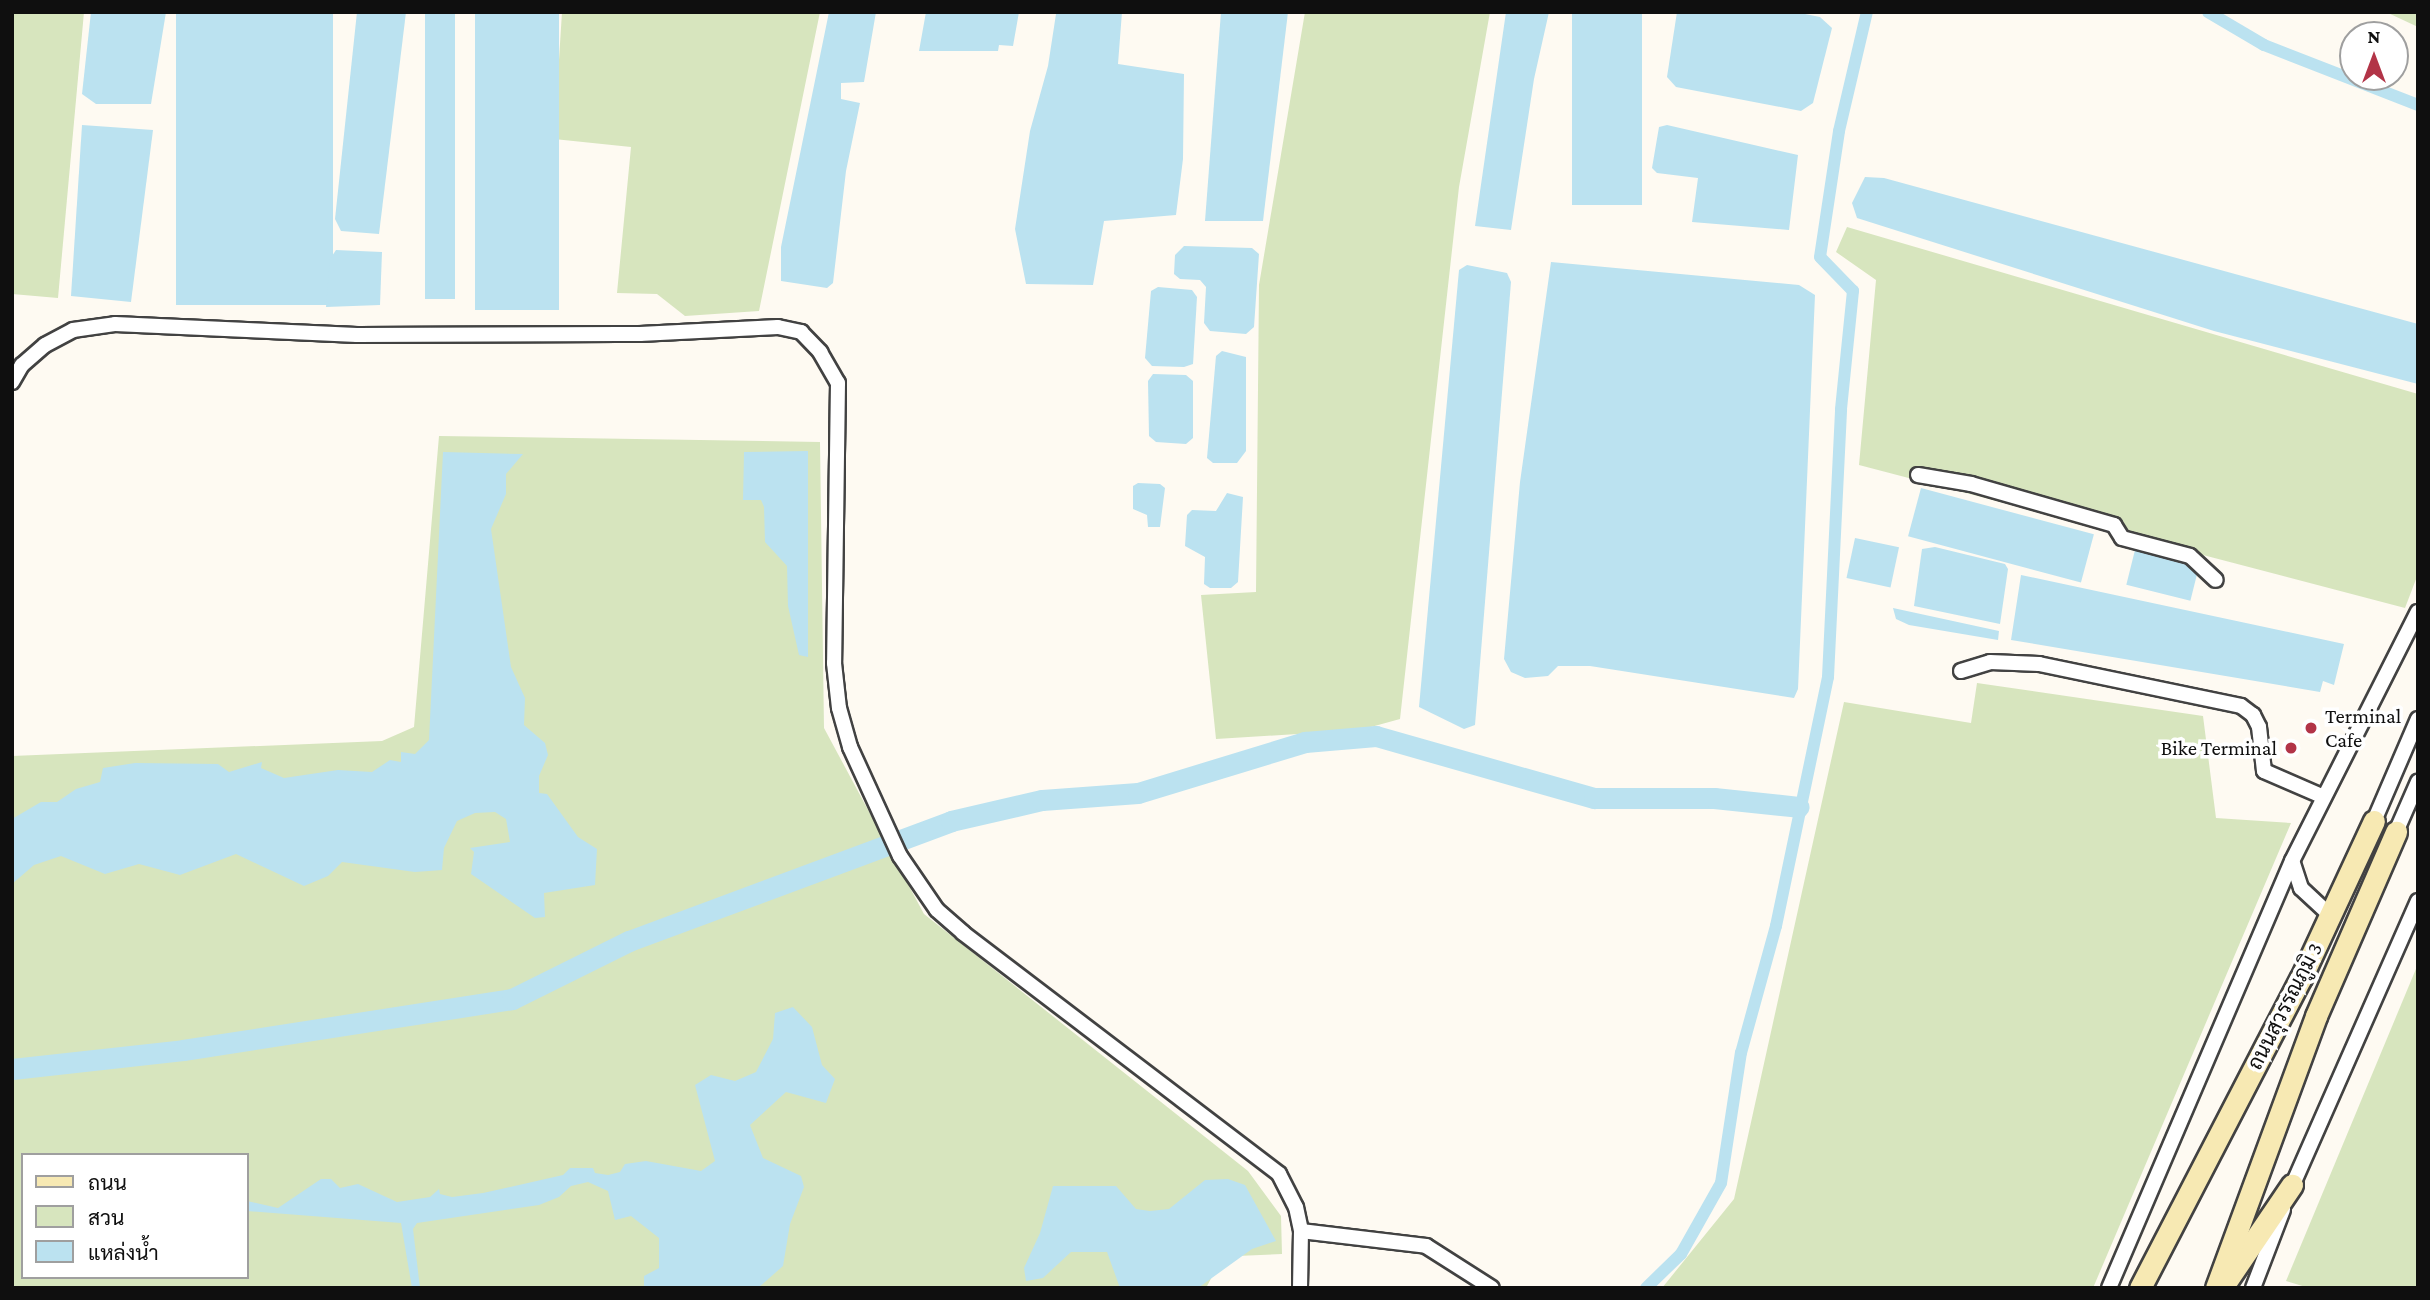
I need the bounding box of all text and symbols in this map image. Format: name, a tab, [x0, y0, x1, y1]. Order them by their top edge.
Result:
north arrow	[2339, 21, 2409, 91]
text: N	[2368, 26, 2380, 47]
place label: Terminal Cafe	[2325, 703, 2401, 753]
marker: Terminal Cafe	[2303, 720, 2319, 736]
place label: Bike Terminal	[2161, 735, 2277, 761]
marker: Bike Terminal	[2283, 740, 2299, 756]
street label: ถนนสุวรรณภูมิ 3	[2242, 938, 2328, 1074]
legend	[21, 1153, 248, 1279]
text: ถนน	[88, 1171, 127, 1195]
text: สวน	[88, 1206, 124, 1230]
text: แหล่งน้ำ	[88, 1241, 159, 1265]

